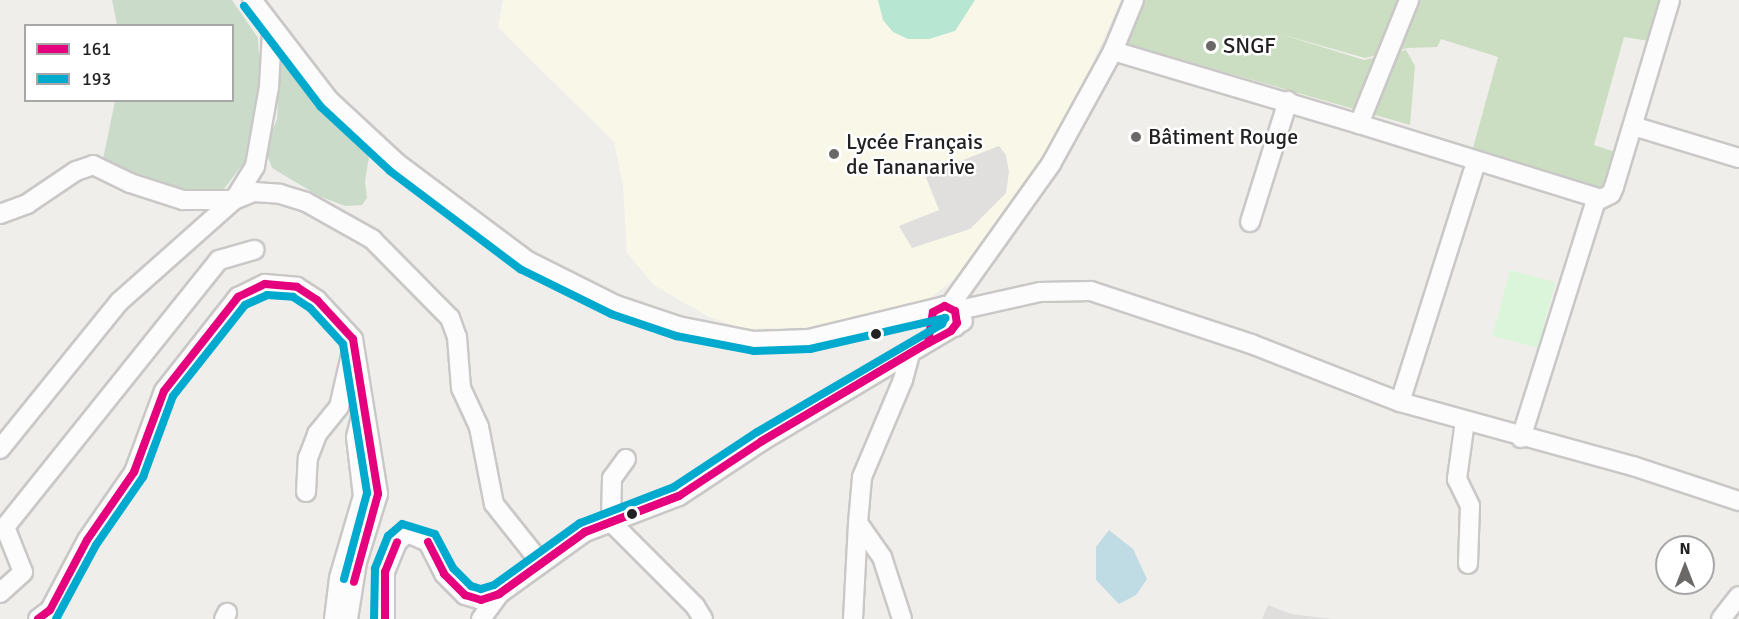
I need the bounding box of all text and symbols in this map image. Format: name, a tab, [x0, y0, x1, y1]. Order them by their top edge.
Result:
legend	[24, 24, 234, 102]
place label: SNGF	[1223, 33, 1276, 59]
text: 161	[82, 38, 111, 60]
marker: SNGF	[1204, 39, 1218, 53]
text: 193	[82, 68, 111, 90]
place label: Bâtiment Rouge	[1148, 124, 1298, 150]
place label: Lycée Français de Tananarive	[846, 128, 983, 180]
marker: Bâtiment Rouge	[1129, 130, 1143, 144]
marker: Lycée Français de Tananarive	[827, 147, 841, 161]
unlabelled marker	[870, 328, 882, 340]
unlabelled marker	[626, 508, 638, 520]
north arrow	[1655, 535, 1715, 595]
text: N	[1679, 539, 1691, 559]

